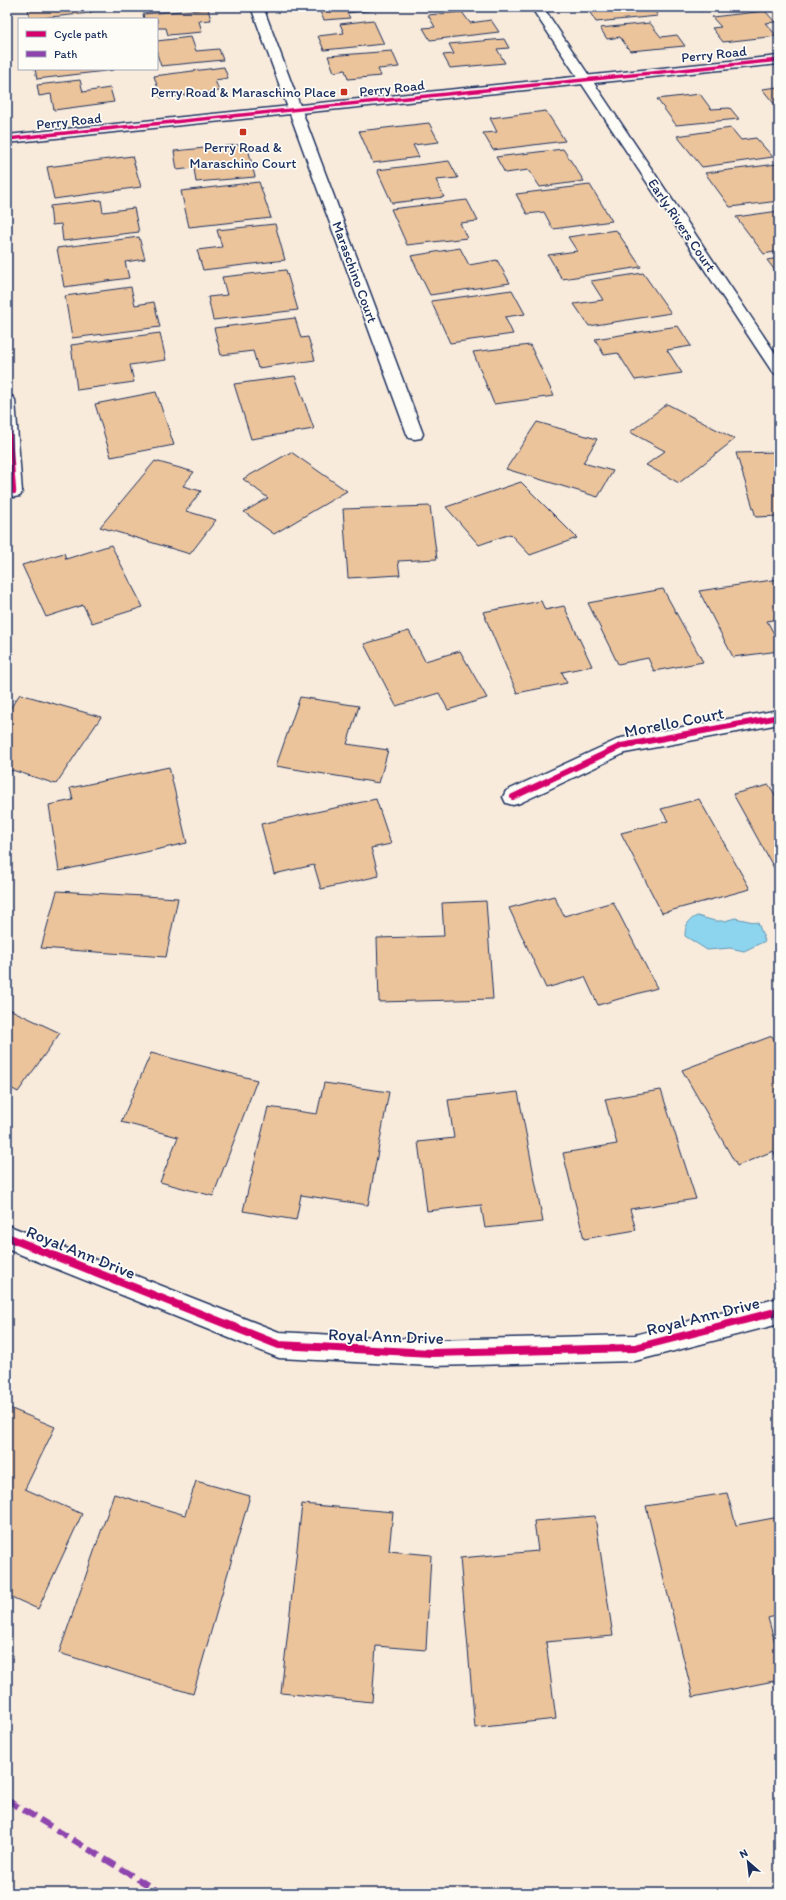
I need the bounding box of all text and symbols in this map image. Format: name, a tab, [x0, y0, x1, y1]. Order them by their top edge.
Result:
legend	[18, 18, 158, 70]
text: Cycle path	[54, 27, 108, 41]
street label: Perry Road	[681, 43, 748, 66]
text: Path	[54, 47, 77, 61]
street label: Perry Road	[359, 77, 426, 100]
place label: Perry Road & Maraschino Place	[151, 84, 336, 101]
marker: Perry Road & Maraschino Place	[339, 87, 349, 97]
street label: Perry Road	[36, 110, 103, 133]
marker: Perry Road & Maraschino Court	[238, 127, 248, 137]
place label: Perry Road & Maraschino Court	[189, 139, 297, 172]
street label: Early Rivers Court	[644, 175, 719, 275]
street label: Maraschino Court	[328, 219, 381, 325]
street label: Morello Court	[623, 702, 726, 741]
street label: Royal Ann Drive	[24, 1221, 138, 1283]
street label: Royal Ann Drive	[644, 1292, 762, 1340]
street label: Royal Ann Drive	[328, 1324, 444, 1348]
north arrow	[728, 1842, 768, 1882]
text: N	[737, 1846, 750, 1861]

